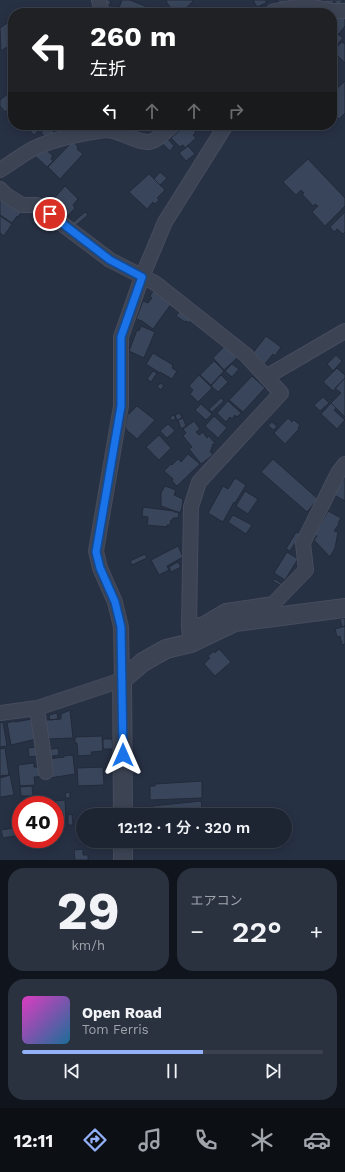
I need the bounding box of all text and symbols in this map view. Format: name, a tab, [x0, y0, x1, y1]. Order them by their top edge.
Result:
text: 260 m	[90, 20, 176, 53]
icon: left	[24, 24, 76, 76]
text: 左折	[90, 58, 126, 79]
icon: left	[99, 100, 121, 122]
icon: ahead	[141, 100, 163, 122]
icon: ahead	[183, 100, 205, 122]
icon: right	[225, 100, 247, 122]
pin	[33, 197, 67, 231]
icon: arrive	[39, 203, 61, 225]
position arrow	[102, 734, 144, 776]
speed limit sign: 40	[12, 796, 64, 848]
text: 12:12 · 1 分 · 320 m	[118, 819, 250, 837]
text: 29	[57, 881, 120, 942]
text: エアコン	[191, 893, 243, 908]
text: 22°	[232, 914, 282, 949]
text: −	[191, 919, 204, 944]
text: +	[310, 919, 323, 944]
text: km/h	[72, 938, 105, 953]
text: Open Road	[82, 1004, 162, 1022]
text: Tom Ferris	[82, 1022, 149, 1037]
icon: previous	[61, 1060, 83, 1082]
icon: pause	[161, 1060, 183, 1082]
icon: next	[262, 1060, 284, 1082]
icon: directions	[81, 1126, 109, 1154]
icon: music	[136, 1126, 164, 1154]
icon: phone	[192, 1126, 220, 1154]
icon: climate	[248, 1126, 276, 1154]
icon: car	[303, 1126, 331, 1154]
text: 12:11	[14, 1130, 53, 1151]

